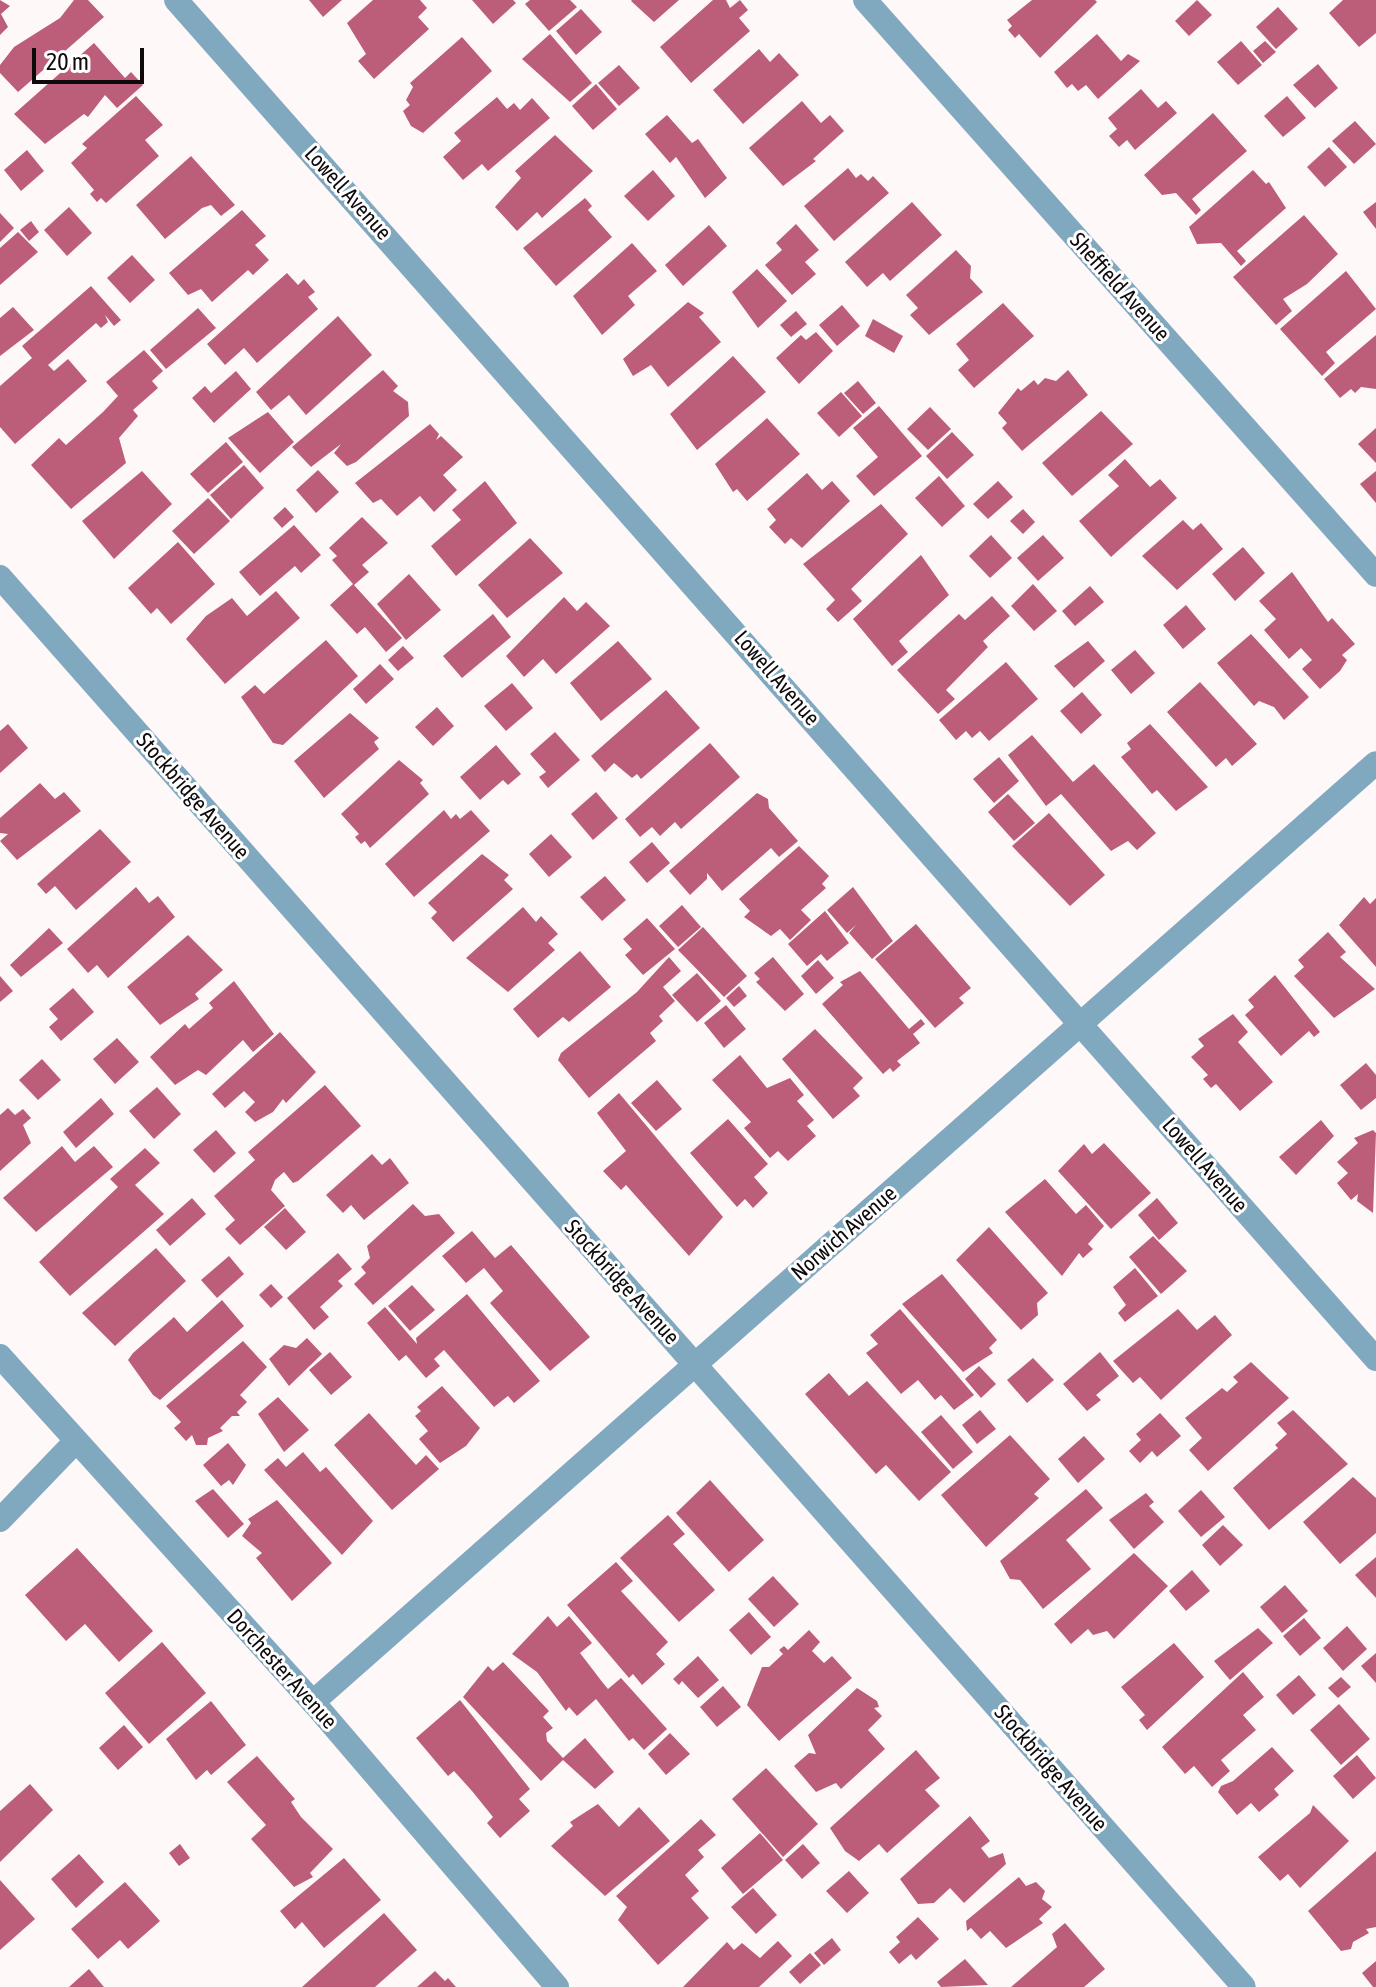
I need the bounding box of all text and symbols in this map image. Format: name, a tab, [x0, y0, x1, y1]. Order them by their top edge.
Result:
scale bar	[36, 32, 148, 82]
text: 20 m	[46, 48, 89, 75]
street label: Lowell Avenue	[299, 141, 397, 245]
street label: Sheffield Avenue	[1064, 227, 1176, 347]
street label: Lowell Avenue	[729, 625, 825, 731]
street label: Stockbridge Avenue	[131, 727, 255, 865]
street label: Lowell Avenue	[1157, 1112, 1253, 1218]
street label: Norwich Avenue	[786, 1180, 902, 1286]
street label: Stockbridge Avenue	[559, 1214, 685, 1350]
street label: Dorchester Avenue	[221, 1604, 343, 1734]
street label: Stockbridge Avenue	[989, 1699, 1113, 1837]

